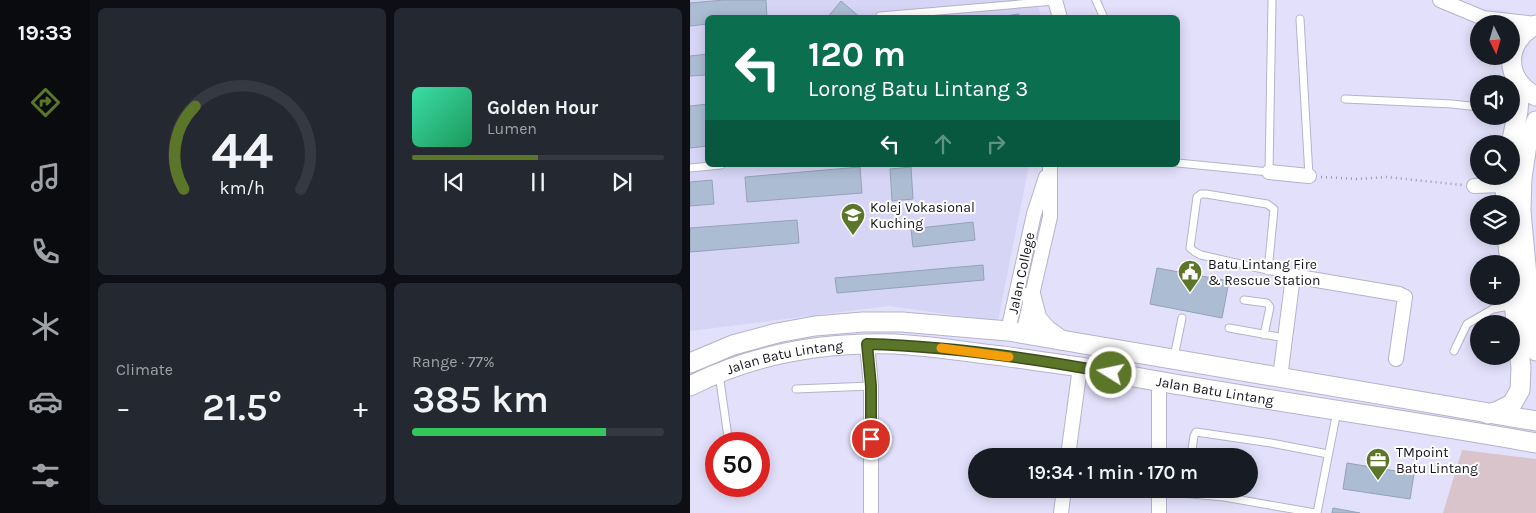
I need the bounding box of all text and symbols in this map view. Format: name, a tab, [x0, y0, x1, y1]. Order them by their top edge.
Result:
north arrow	[1470, 15, 1520, 65]
map controls	[1470, 15, 1520, 365]
text: 19:33	[18, 20, 72, 46]
text: 120 m	[808, 34, 906, 75]
icon: left	[725, 35, 790, 100]
button: sound	[1470, 75, 1520, 125]
text: Lorong Batu Lintang 3	[808, 76, 1028, 102]
icon: directions	[28, 85, 63, 120]
text: Golden Hour	[487, 97, 598, 119]
text: Lumen	[487, 119, 537, 138]
text: 44	[211, 120, 273, 181]
icon: left	[876, 130, 904, 158]
icon: ahead	[929, 130, 957, 158]
icon: right	[982, 130, 1010, 158]
button: search	[1470, 135, 1520, 185]
icon: music	[28, 160, 63, 195]
icon: previous	[440, 168, 468, 196]
icon: pause	[524, 168, 552, 196]
icon: next	[608, 168, 636, 196]
text: km/h	[219, 178, 265, 199]
button: layers	[1470, 195, 1520, 245]
place label: Kolej Vokasional Kuching	[870, 199, 975, 232]
school or university icon: Kolej Vokasional Kuching	[840, 202, 866, 236]
street label: Jalan College	[1005, 231, 1038, 316]
icon: phone	[28, 234, 63, 269]
button: +	[1470, 255, 1520, 305]
place label: Batu Lintang Fire & Rescue Station	[1208, 256, 1320, 289]
public building icon: Batu Lintang Fire & Rescue Station	[1177, 259, 1203, 293]
icon: climate	[28, 309, 63, 344]
button: −	[1470, 315, 1520, 365]
street label: Jalan Batu Lintang	[724, 337, 844, 378]
position arrow	[1084, 346, 1136, 398]
text: Range · 77%	[412, 352, 495, 371]
text: Climate	[116, 360, 173, 379]
street label: Jalan Batu Lintang	[1155, 373, 1275, 409]
text: 385 km	[412, 377, 549, 422]
icon: car	[28, 384, 63, 419]
text: 21.5°	[202, 385, 282, 430]
text: −	[116, 391, 131, 424]
text: +	[353, 391, 368, 424]
pin	[850, 418, 892, 460]
icon: arrive	[857, 425, 885, 453]
speed limit sign: 50	[705, 432, 770, 497]
place label: TMpoint Batu Lintang	[1396, 444, 1478, 477]
office icon: TMpoint Batu Lintang	[1365, 447, 1391, 481]
icon: filters	[28, 458, 63, 493]
text: 19:34 · 1 min · 170 m	[1028, 462, 1198, 484]

